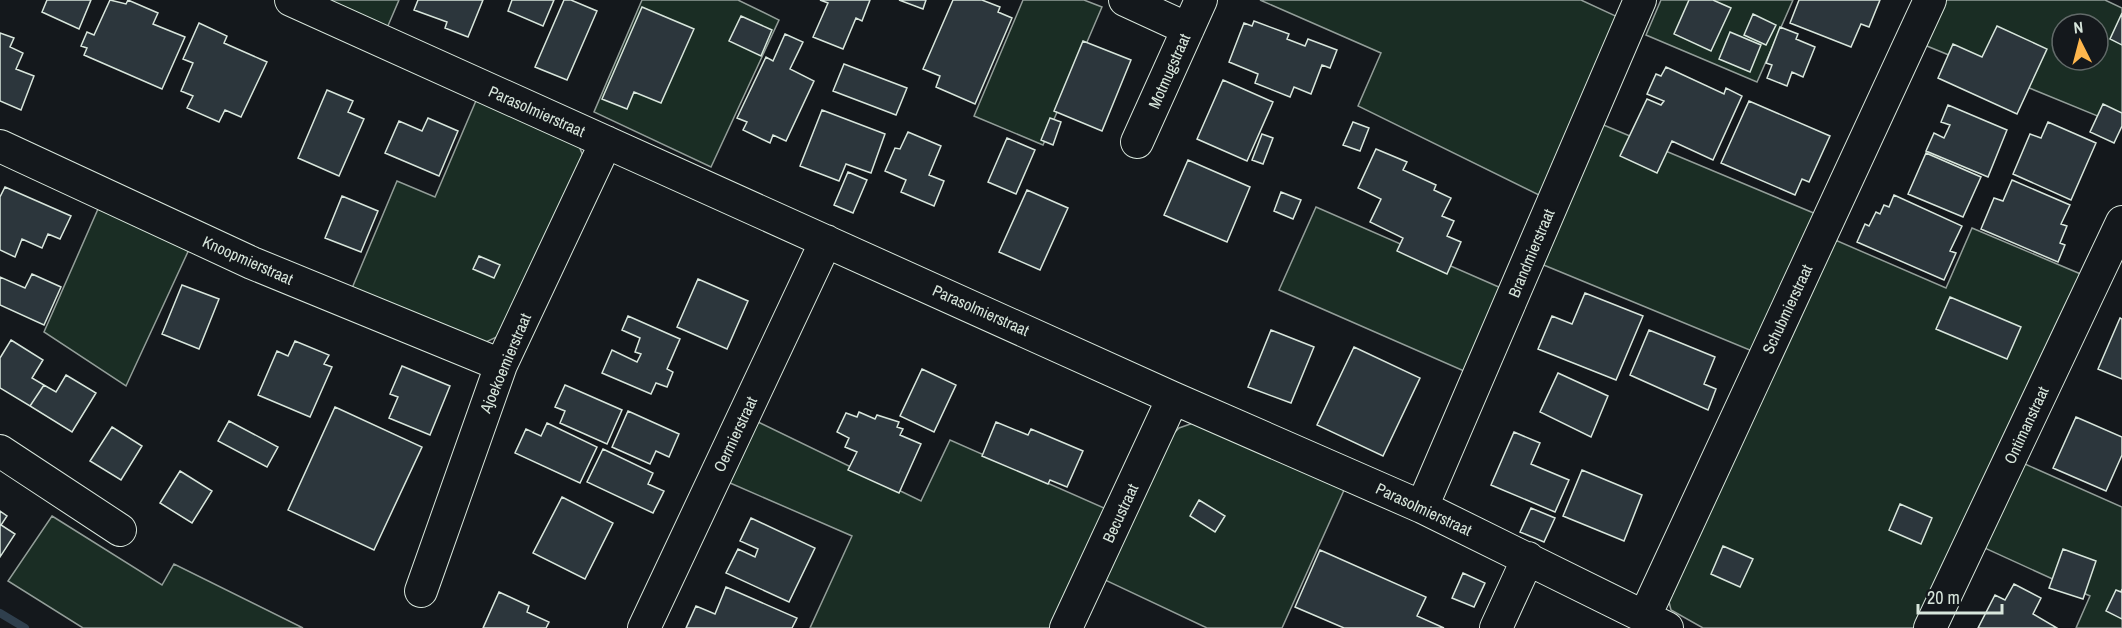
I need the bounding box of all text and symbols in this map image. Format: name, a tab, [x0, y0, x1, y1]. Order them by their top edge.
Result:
north arrow	[2050, 12, 2110, 72]
text: N	[2073, 16, 2084, 39]
street label: Motmugstraat	[1143, 30, 1196, 112]
street label: Parasolmierstraat	[485, 80, 589, 142]
street label: Brandmierstraat	[1502, 205, 1560, 301]
street label: Knoopmierstraat	[199, 230, 297, 290]
street label: Schubmierstraat	[1757, 260, 1817, 357]
street label: Parasolmierstraat	[929, 279, 1033, 341]
street label: Ajoekoemierstraat	[474, 309, 536, 417]
street label: Ontimanstraat	[1998, 382, 2054, 467]
street label: Oermierstraat	[708, 392, 762, 475]
street label: Parasolmierstraat	[1372, 477, 1476, 541]
street label: Becustraat	[1097, 480, 1143, 546]
scale bar	[1918, 577, 2002, 615]
text: 20 m	[1927, 585, 1960, 610]

